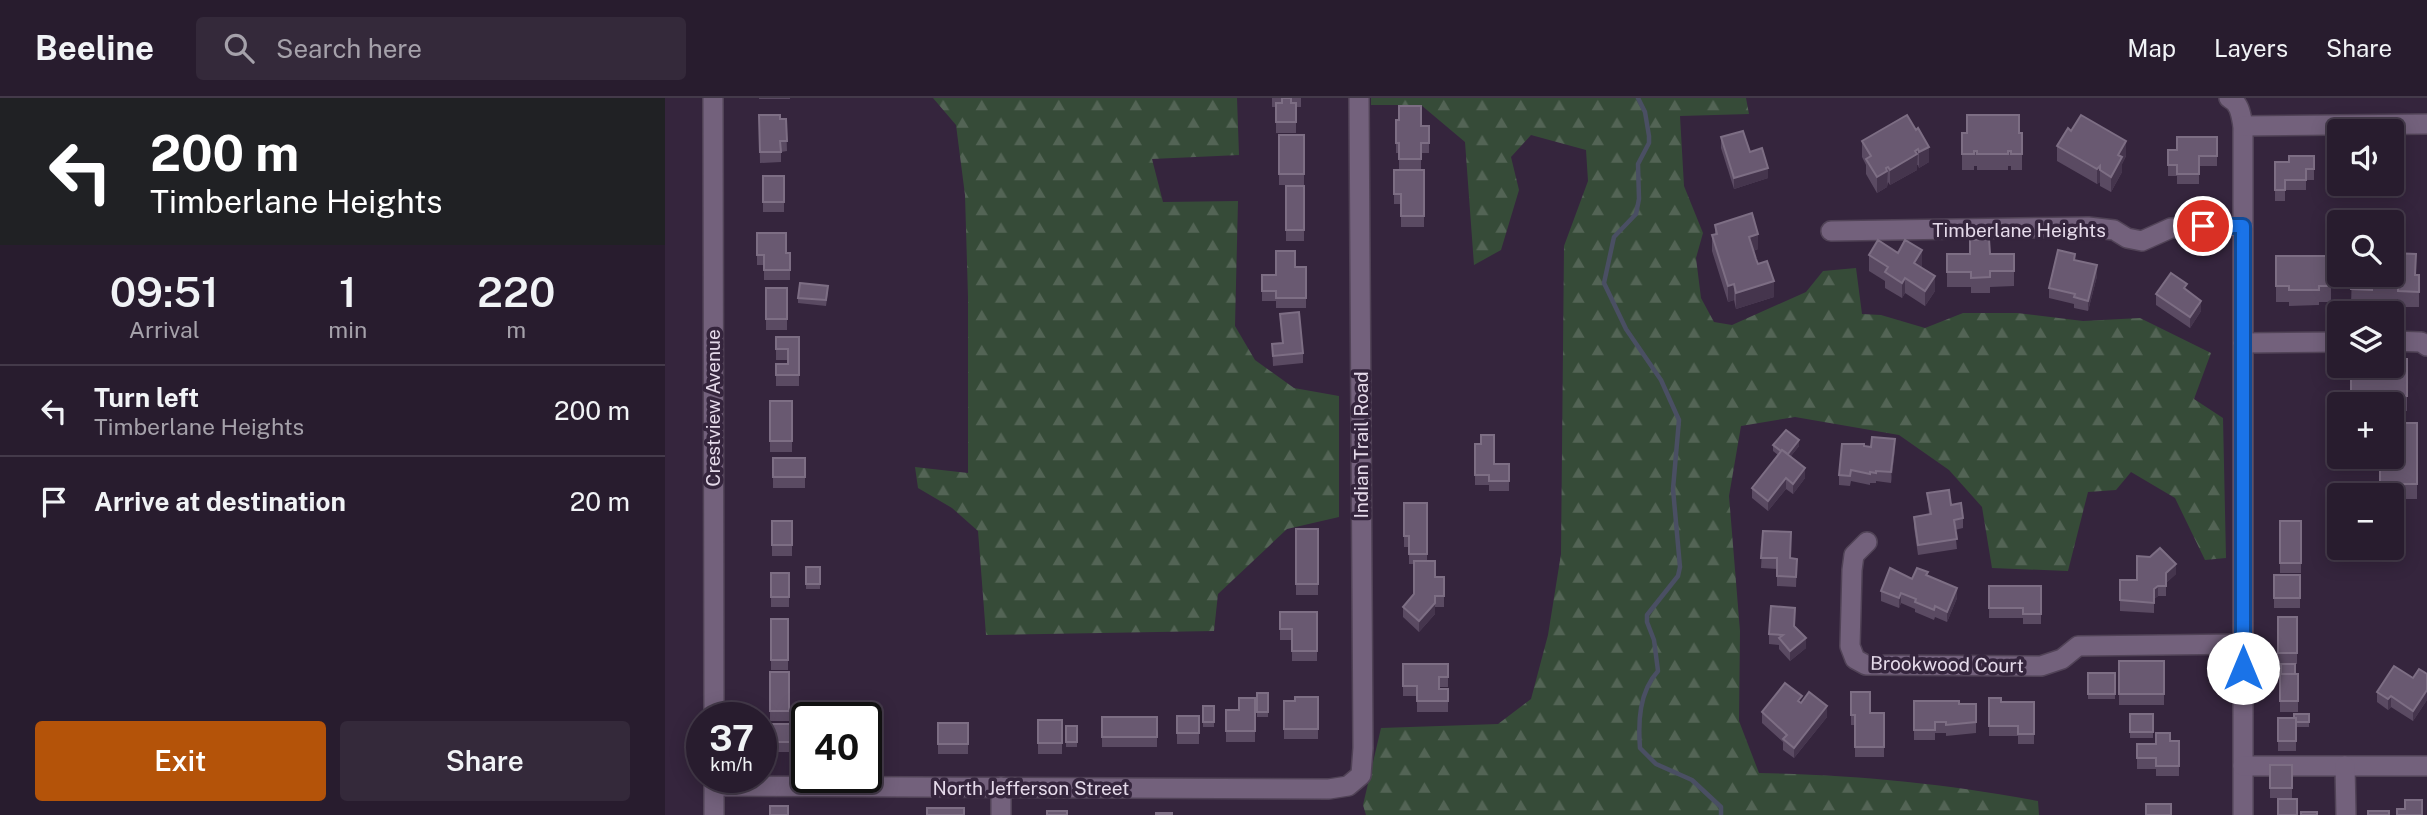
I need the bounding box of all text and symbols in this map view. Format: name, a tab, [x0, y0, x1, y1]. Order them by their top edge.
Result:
search box	[196, 17, 686, 80]
text: Beeline	[35, 29, 154, 67]
icon: search	[220, 29, 258, 67]
text: Search here	[276, 33, 422, 64]
text: Map	[2127, 34, 2176, 62]
text: Layers	[2214, 34, 2288, 62]
text: Share	[2326, 34, 2392, 62]
map controls	[2327, 119, 2404, 560]
button: sound	[2327, 119, 2404, 196]
text: 200 m	[150, 124, 299, 182]
icon: left	[35, 126, 126, 217]
text: Timberlane Heights	[150, 183, 442, 220]
pin	[2173, 196, 2233, 256]
icon: arrive	[2184, 207, 2222, 245]
button: search	[2327, 210, 2404, 287]
street label: Timberlane Heights	[1932, 219, 2106, 241]
text: 09:51	[110, 267, 219, 316]
text: 1	[339, 267, 357, 316]
text: 220	[477, 267, 555, 316]
button: layers	[2327, 301, 2404, 378]
text: Arrival	[129, 316, 200, 343]
text: min	[328, 316, 367, 343]
text: m	[506, 316, 526, 343]
street label: Crestview Avenue	[702, 329, 724, 487]
street label: Indian Trail Road	[1350, 371, 1372, 519]
text: Turn left	[94, 382, 199, 413]
icon: left	[35, 392, 73, 430]
button: +	[2327, 392, 2404, 469]
text: 200 m	[554, 395, 630, 426]
text: Timberlane Heights	[94, 413, 304, 440]
icon: arrive	[35, 483, 73, 521]
button: −	[2327, 483, 2404, 560]
text: Arrive at destination	[94, 486, 346, 517]
text: 20 m	[570, 486, 630, 517]
position arrow	[2206, 631, 2280, 705]
street label: Brookwood Court	[1870, 652, 2024, 676]
speed limit sign: 40	[791, 702, 882, 793]
text: 37	[709, 718, 754, 759]
button: Exit	[35, 721, 326, 801]
button: Share	[340, 721, 630, 801]
text: km/h	[710, 754, 753, 775]
street label: North Jefferson Street	[933, 777, 1129, 799]

